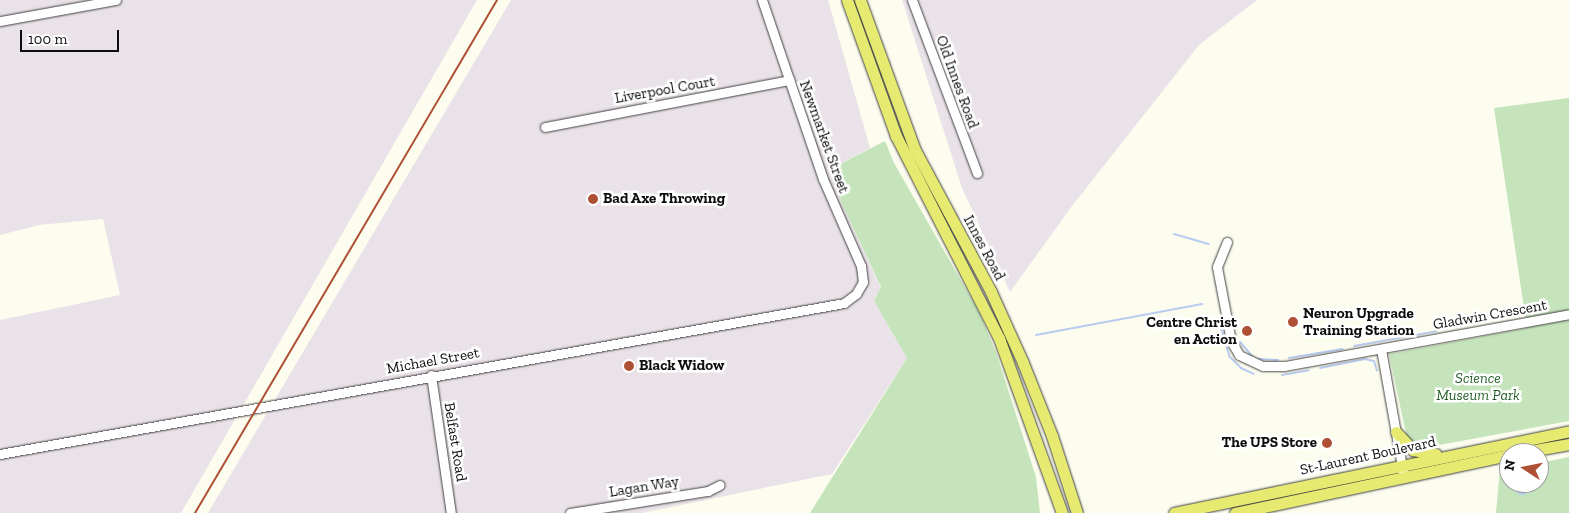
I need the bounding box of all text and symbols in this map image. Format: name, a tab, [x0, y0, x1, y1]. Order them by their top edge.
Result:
scale bar	[22, 20, 121, 52]
text: 100 m	[28, 30, 67, 48]
street label: Old Innes Road	[932, 33, 982, 131]
street label: Liverpool Court	[613, 72, 717, 108]
street label: Newmarket Street	[795, 78, 853, 196]
place label: Bad Axe Throwing	[603, 190, 726, 208]
marker: Bad Axe Throwing	[587, 193, 599, 205]
street label: Innes Road	[959, 212, 1009, 284]
street label: Gladwin Crescent	[1432, 296, 1548, 334]
place label: Neuron Upgrade Training Station	[1303, 304, 1414, 339]
place label: Centre Christ en Action	[1146, 313, 1237, 348]
marker: Neuron Upgrade Training Station	[1287, 316, 1299, 328]
marker: Centre Christ en Action	[1241, 325, 1253, 337]
street label: Michael Street	[385, 344, 481, 378]
place label: Black Widow	[639, 357, 725, 375]
marker: Black Widow	[623, 360, 635, 372]
park label: Science Museum Park	[1436, 369, 1520, 404]
street label: Belfast Road	[440, 401, 470, 483]
street label: St-Laurent Boulevard	[1298, 433, 1438, 479]
place label: The UPS Store	[1222, 434, 1317, 452]
marker: The UPS Store	[1321, 437, 1333, 449]
north arrow	[1499, 443, 1549, 493]
text: N	[1500, 458, 1519, 472]
street label: Lagan Way	[608, 473, 680, 501]

